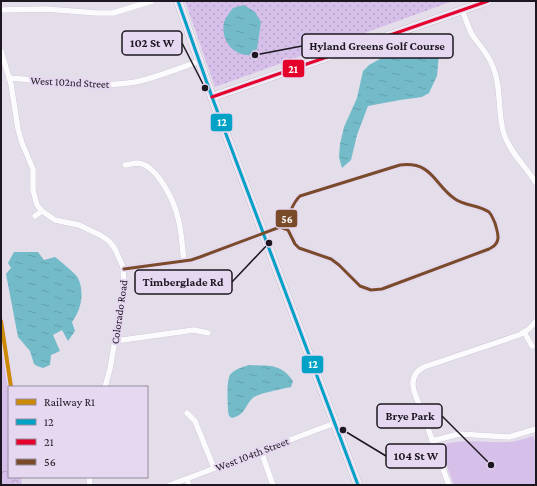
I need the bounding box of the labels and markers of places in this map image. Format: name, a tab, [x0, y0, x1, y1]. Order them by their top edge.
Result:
callout: 102 St W	[122, 31, 182, 55]
callout: Hyland Greens Golf Course	[302, 34, 453, 58]
callout: Timberglade Rd	[135, 270, 232, 294]
callout: Brye Park	[377, 404, 442, 428]
callout: 104 St W	[386, 444, 446, 468]

